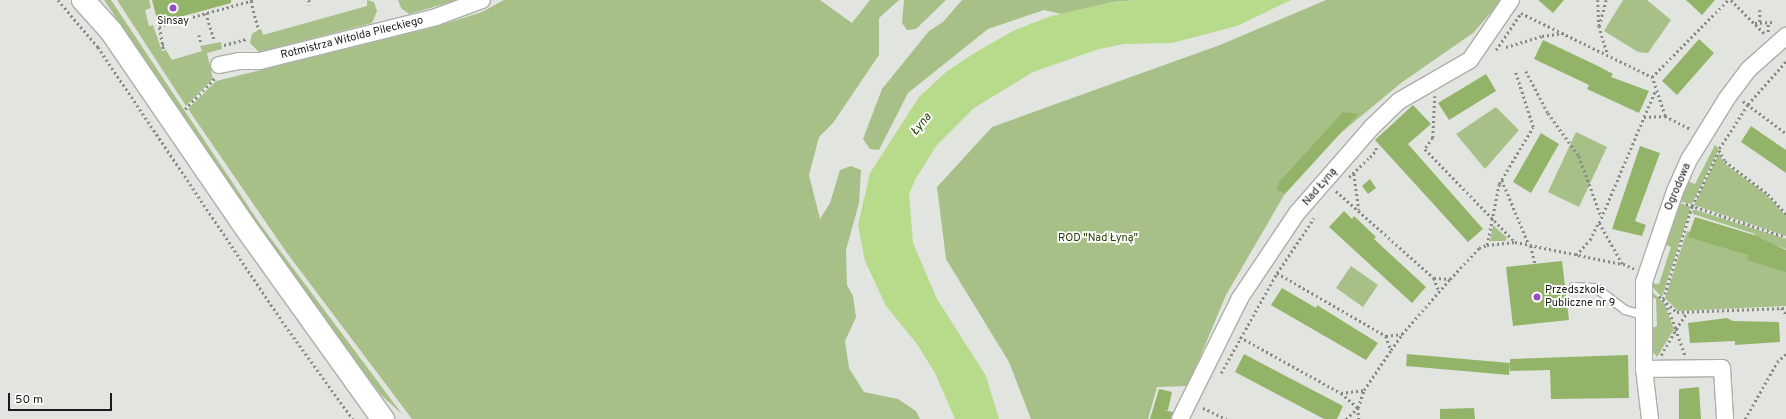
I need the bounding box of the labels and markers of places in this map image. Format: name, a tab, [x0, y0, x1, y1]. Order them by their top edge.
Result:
marker: Sinsay	[168, 3, 178, 13]
place label: Sinsay	[157, 14, 189, 28]
place label: Przedszkole Publiczne nr 9	[1545, 284, 1615, 310]
marker: Przedszkole Publiczne nr 9	[1532, 292, 1542, 302]

